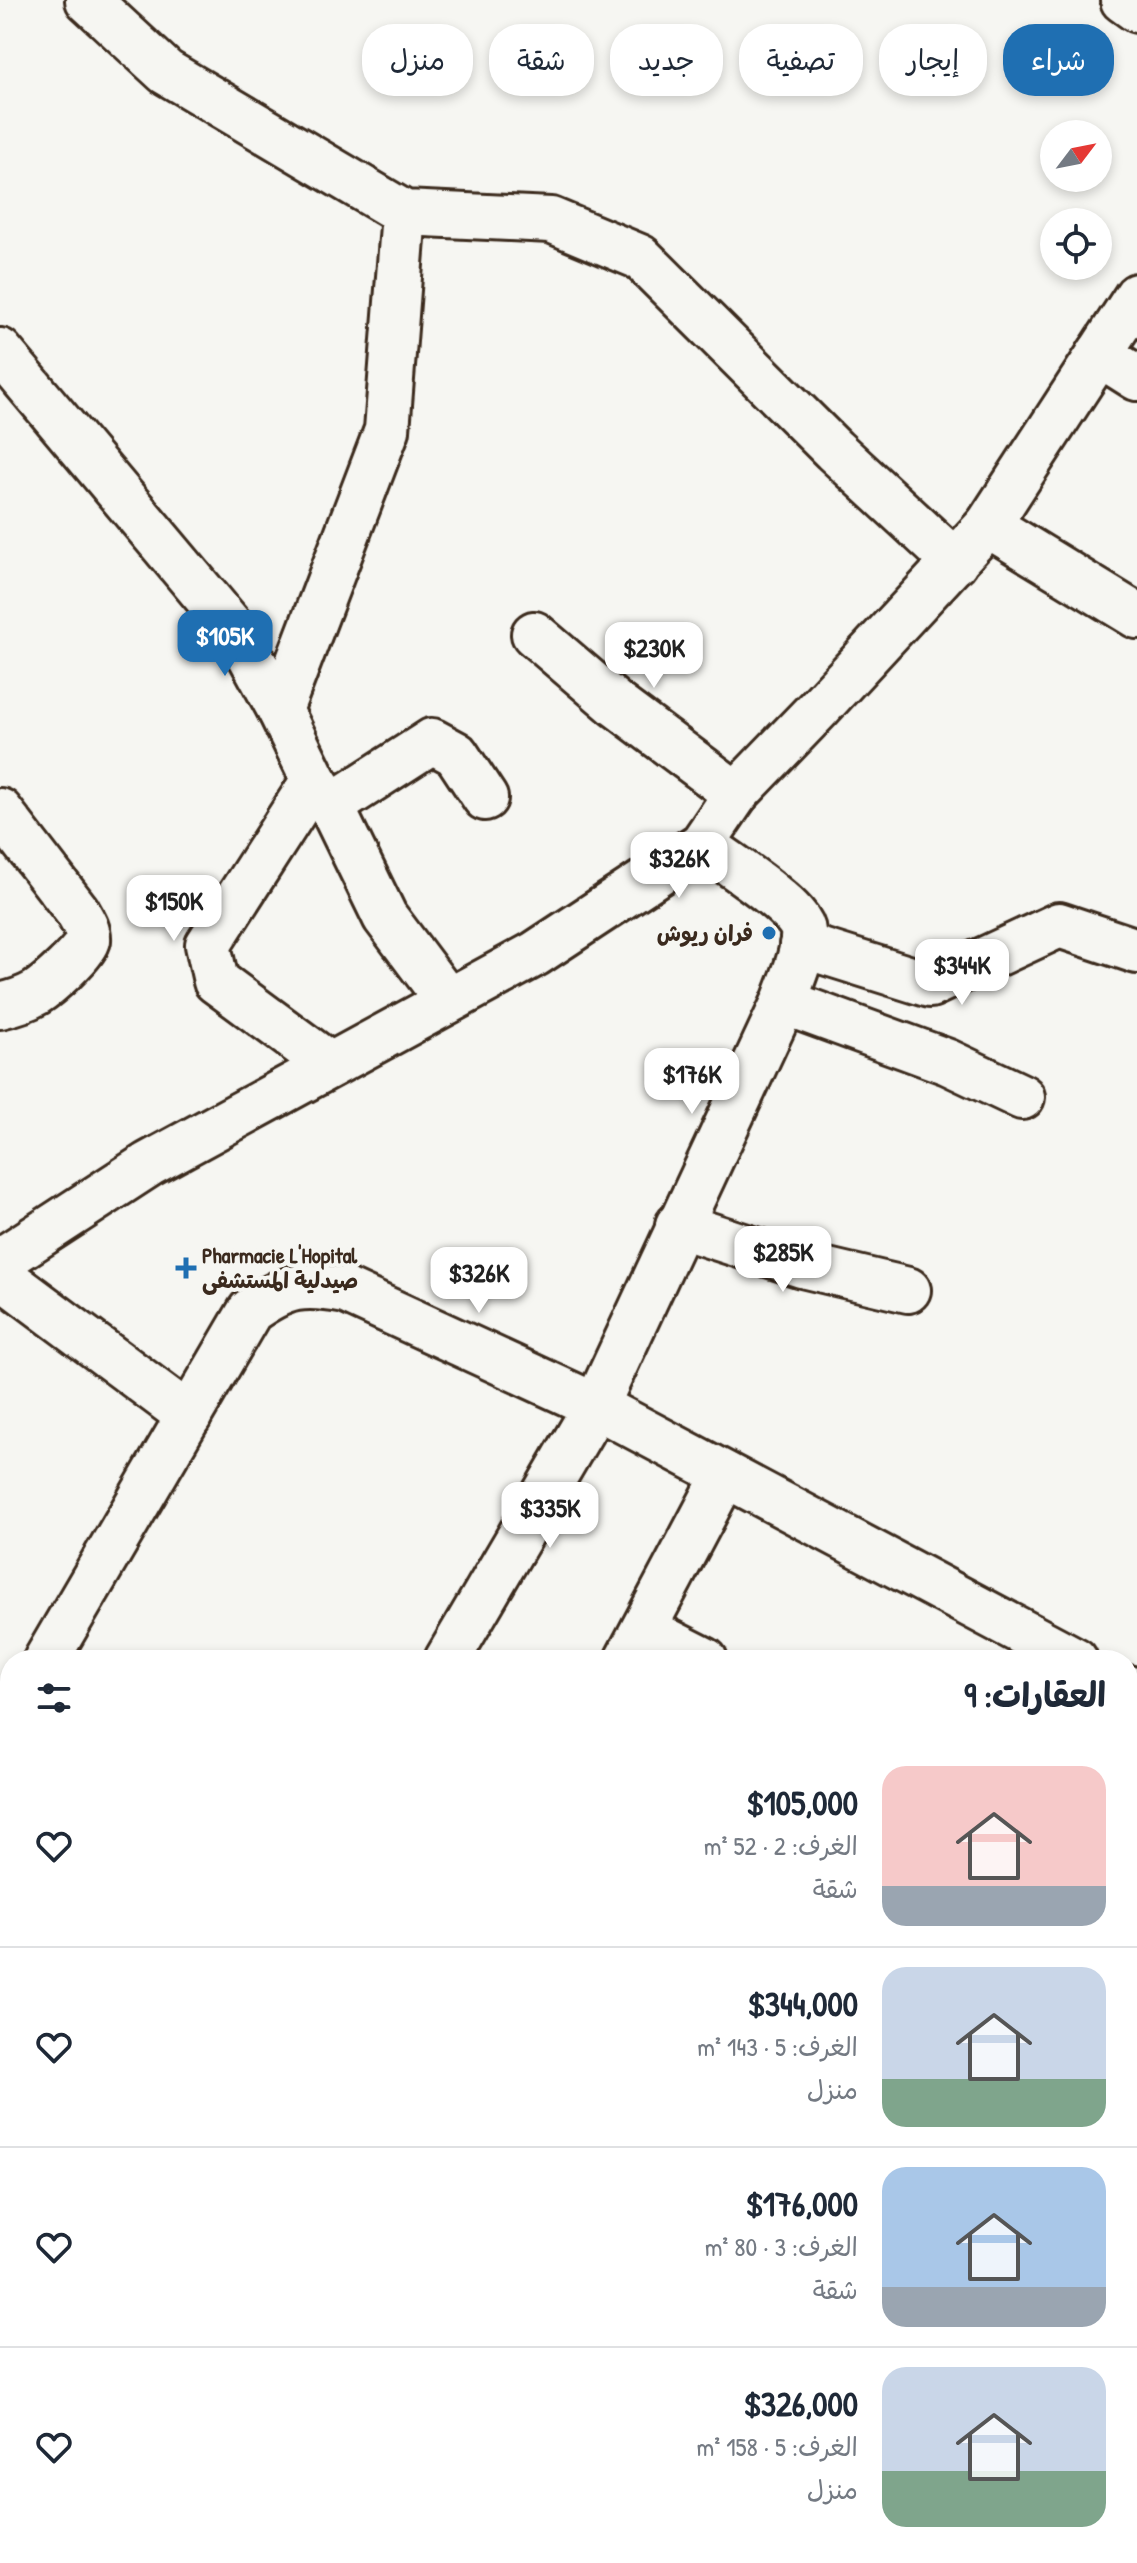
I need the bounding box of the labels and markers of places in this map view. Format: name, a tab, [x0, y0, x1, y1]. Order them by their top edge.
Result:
pin: $105K	[169, 610, 281, 678]
pin: $230K	[598, 622, 710, 690]
pin: $326K	[623, 832, 735, 900]
pin: $150K	[118, 875, 230, 943]
place label: فران ريوش	[657, 918, 753, 948]
marker: فران ريوش	[760, 924, 778, 942]
pin: $344K	[906, 939, 1018, 1007]
pin: $176K	[636, 1048, 748, 1116]
pin: $285K	[727, 1226, 839, 1294]
place label: Pharmacie L'Hopital صيدلية المستشفى	[202, 1240, 358, 1295]
pin: $326K	[423, 1247, 535, 1315]
marker: Pharmacie L'Hopital صيدلية المستشفى	[177, 1259, 195, 1277]
pin: $335K	[494, 1482, 606, 1550]

